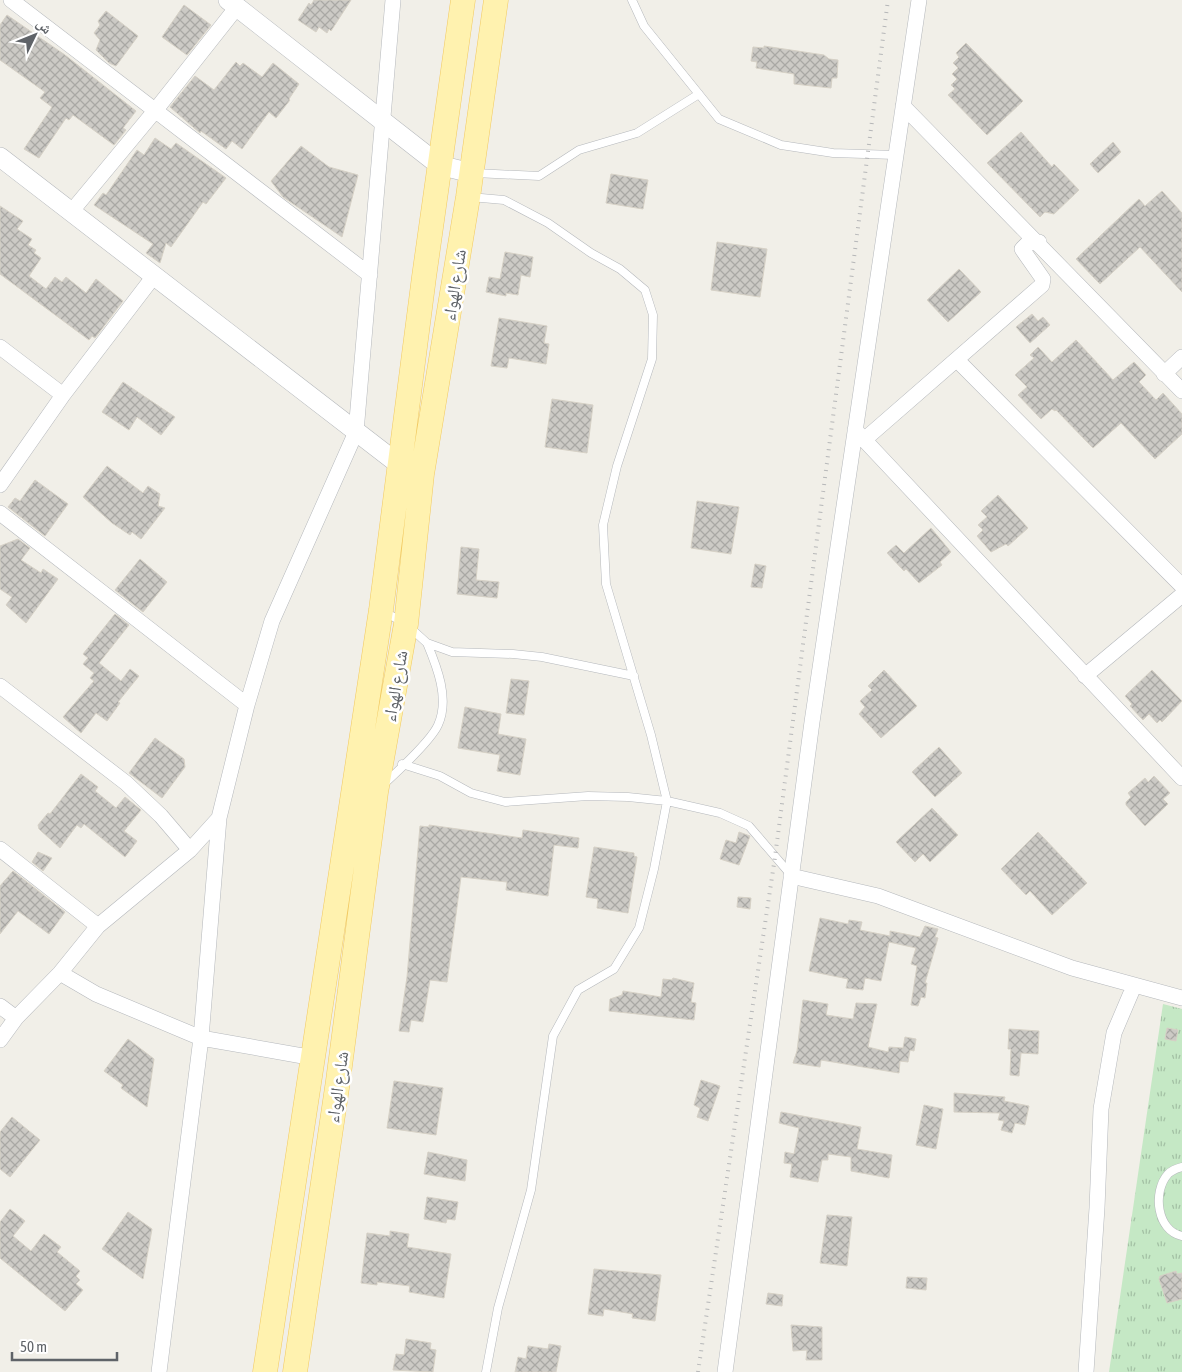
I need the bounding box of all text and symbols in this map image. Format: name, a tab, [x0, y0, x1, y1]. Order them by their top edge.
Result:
north arrow	[10, 10, 60, 60]
text: ش	[33, 15, 56, 38]
street label: شارع الهواء	[438, 248, 471, 322]
street label: شارع الهواء	[378, 649, 413, 724]
street label: شارع الهواء	[322, 1050, 353, 1124]
scale bar	[12, 1330, 118, 1362]
text: 50 m	[20, 1338, 47, 1355]

